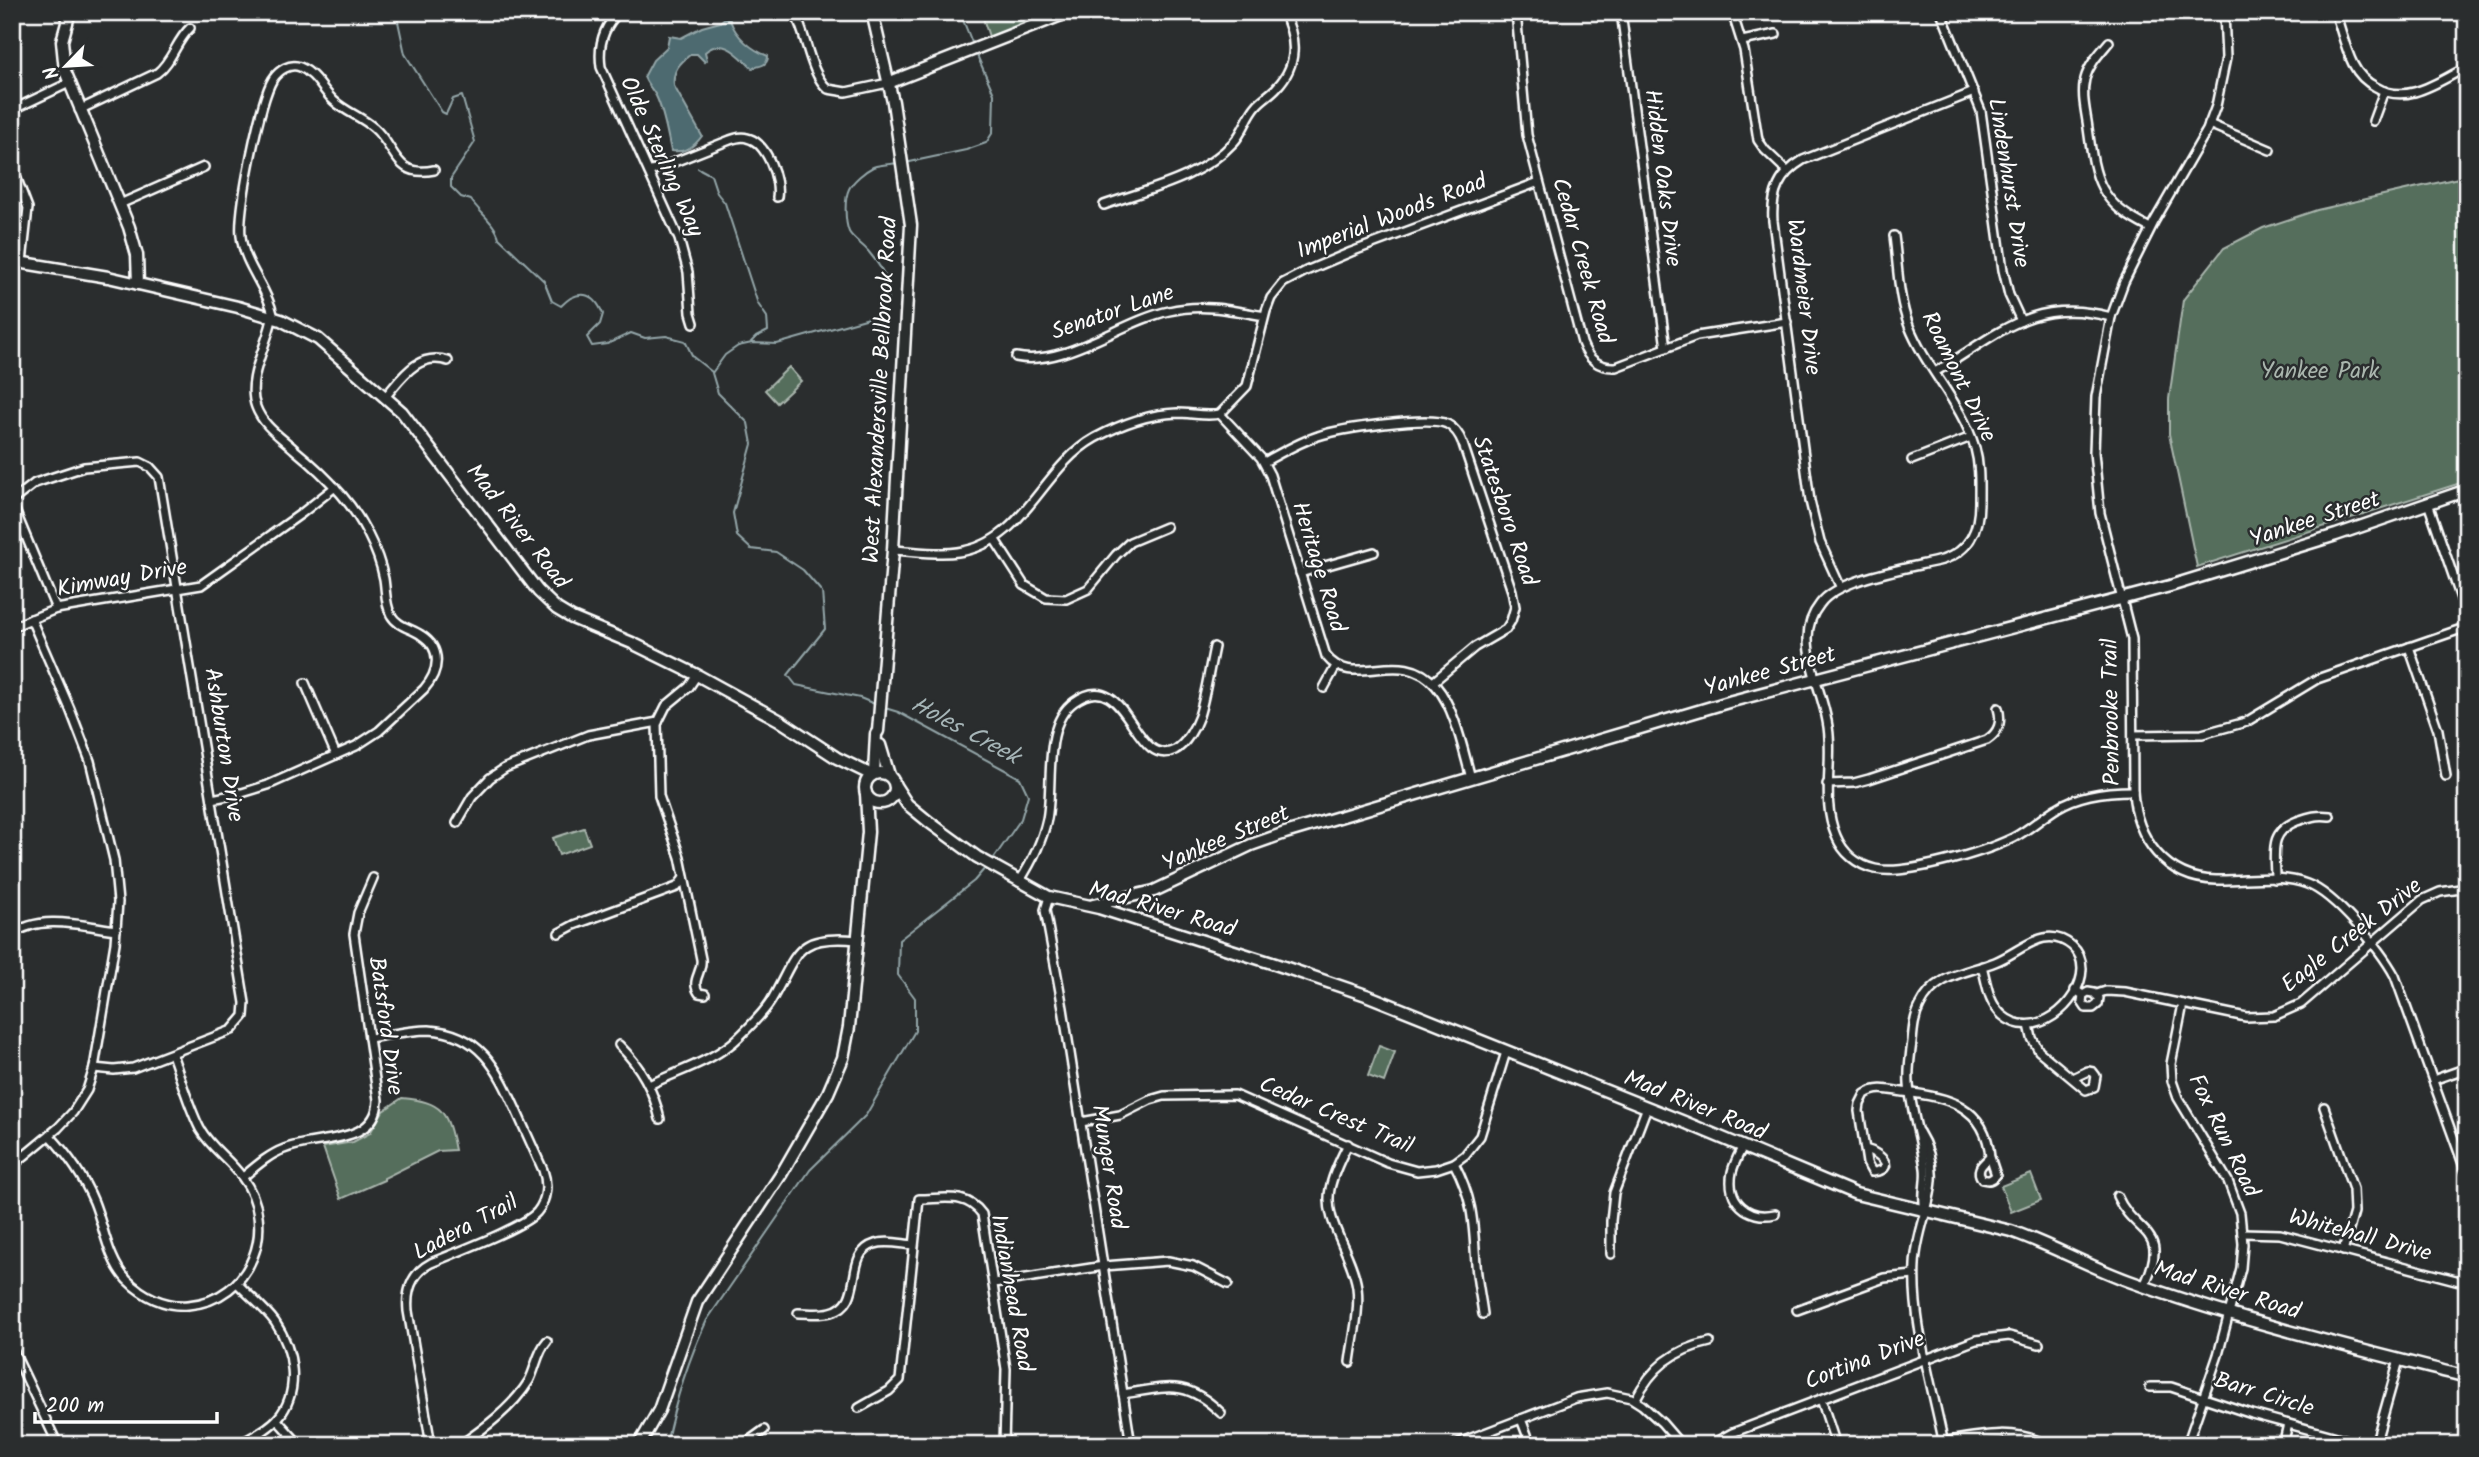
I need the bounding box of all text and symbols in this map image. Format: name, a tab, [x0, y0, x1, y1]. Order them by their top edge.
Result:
north arrow	[32, 32, 102, 102]
text: N	[36, 61, 69, 84]
street label: Olde Sterling Way	[609, 71, 713, 244]
street label: Hidden Oaks Drive	[1633, 87, 1691, 269]
street label: Lindenhurst Drive	[1977, 96, 2039, 270]
street label: Imperial Woods Road	[1292, 164, 1493, 270]
street label: Cedar Creek Road	[1541, 174, 1623, 349]
street label: West Alexandersville Bellbrook Road	[854, 215, 908, 564]
street label: Wardmeier Drive	[1776, 217, 1830, 377]
street label: Senator Lane	[1047, 275, 1179, 351]
street label: Roamont Drive	[1911, 305, 2005, 449]
park label: Yankee Park	[2261, 354, 2380, 390]
street label: Statesboro Road	[1461, 431, 1547, 591]
street label: Mad River Road	[456, 456, 578, 598]
street label: Yankee Street	[2245, 482, 2386, 558]
street label: Heritage Road	[1281, 497, 1355, 637]
street label: Kimway Drive	[54, 550, 190, 608]
street label: Yankee Street	[1700, 637, 1841, 707]
street label: Penbrooke Trail	[2093, 637, 2131, 786]
street label: Ashburton Drive	[193, 665, 253, 825]
water label: Holes Creek	[903, 686, 1030, 778]
street label: Yankee Street	[1157, 796, 1296, 882]
street label: Eagle Creek Drive	[2274, 869, 2430, 1003]
street label: Mad River Road	[1084, 872, 1240, 948]
street label: Batsford Drive	[357, 954, 413, 1098]
street label: Mad River Road	[1618, 1061, 1772, 1151]
street label: Cedar Crest Trail	[1253, 1067, 1419, 1165]
street label: Fox Run Road	[2178, 1068, 2269, 1204]
street label: Munger Road	[1080, 1102, 1136, 1232]
street label: Ladera Trail	[407, 1185, 525, 1271]
street label: Whitehall Drive	[2285, 1200, 2435, 1272]
street label: Indianhead Road	[979, 1211, 1043, 1375]
street label: Mad River Road	[2149, 1252, 2305, 1331]
street label: Cortina Drive	[1800, 1322, 1930, 1400]
street label: Barr Circle	[2209, 1363, 2319, 1427]
scale bar	[35, 1380, 217, 1424]
text: 200 m	[46, 1390, 104, 1423]

